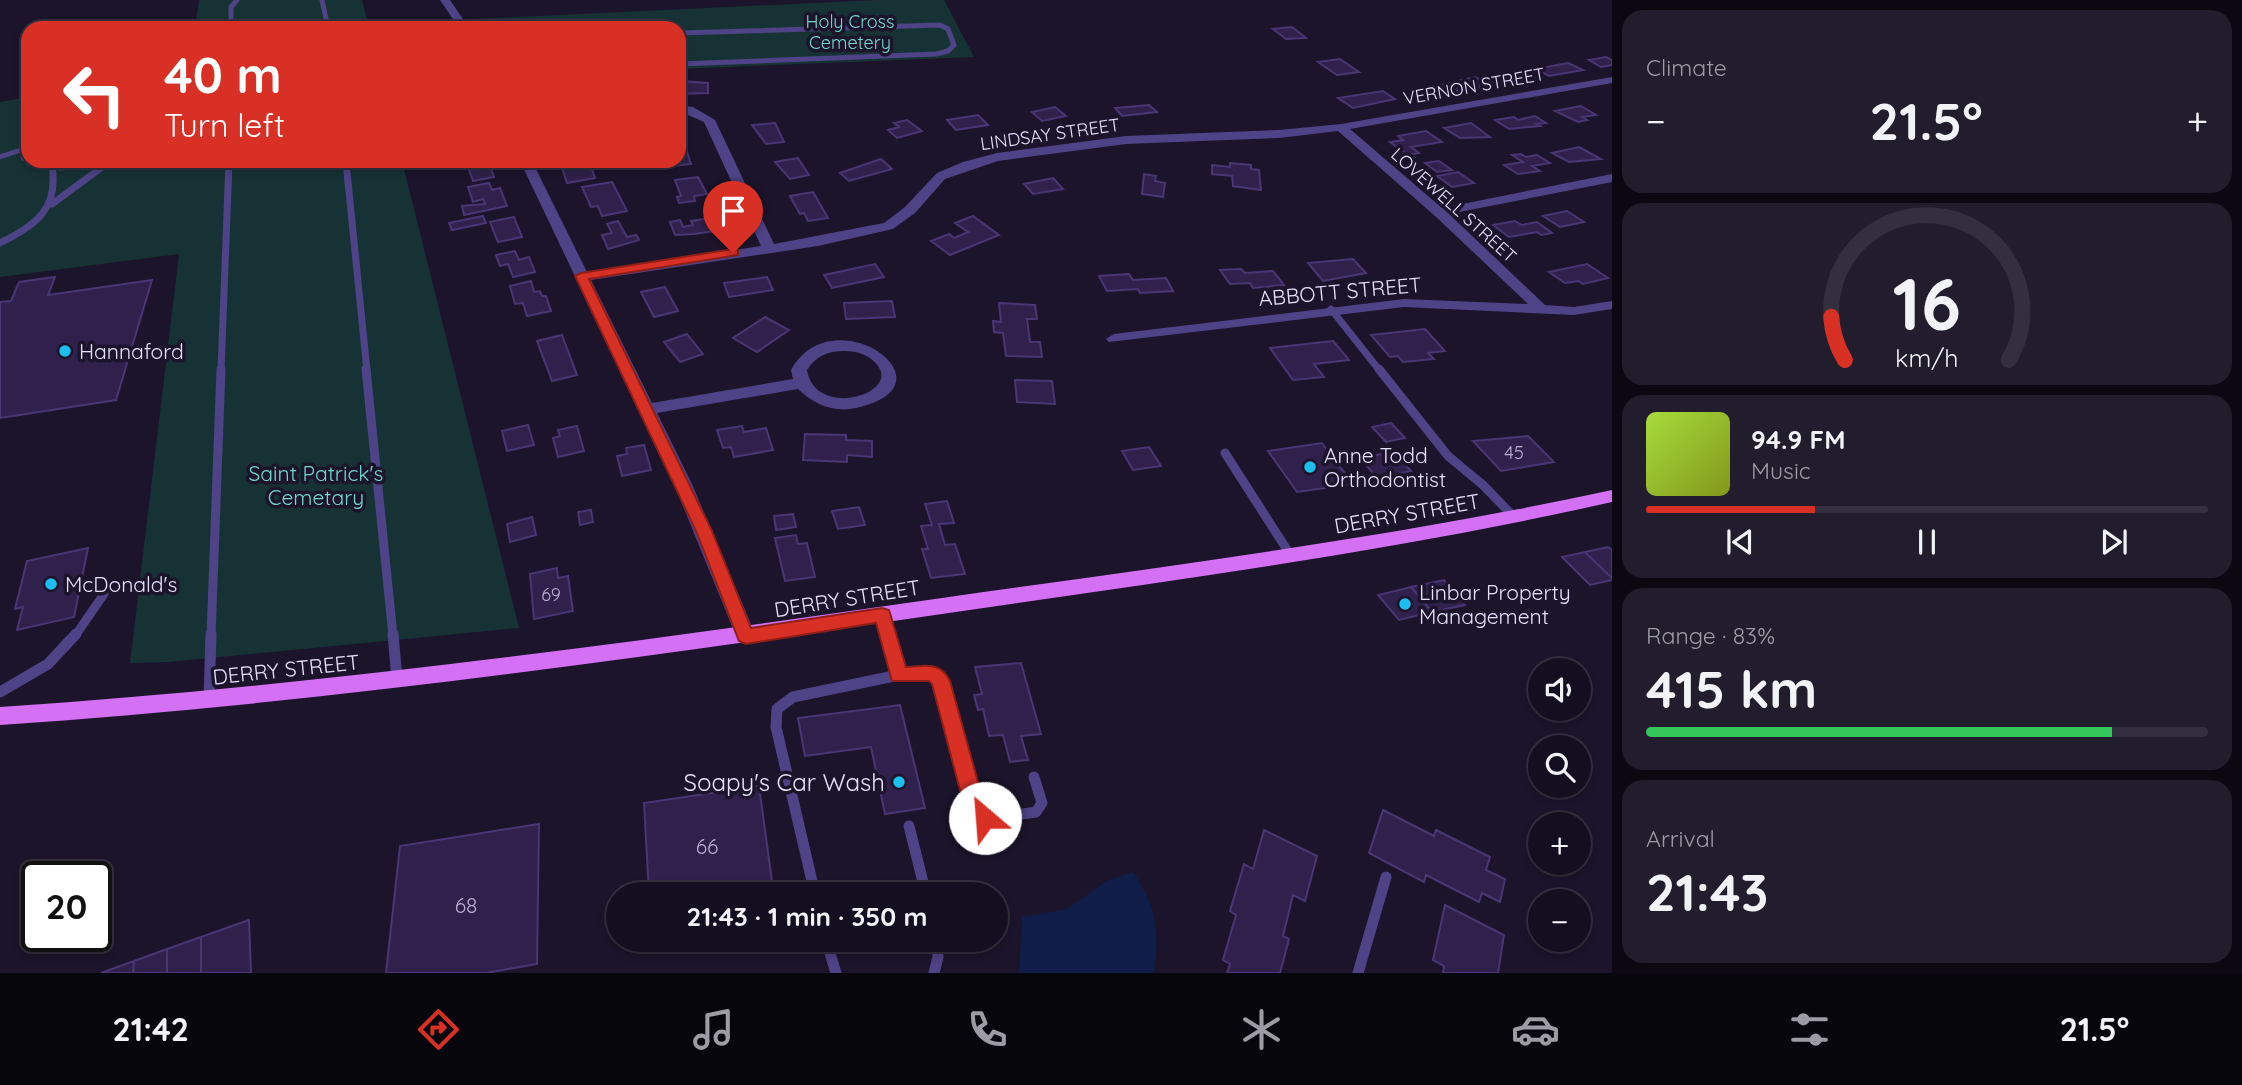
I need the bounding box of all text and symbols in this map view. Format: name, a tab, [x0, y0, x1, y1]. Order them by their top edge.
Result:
park label: Holy Cross Cemetery	[806, 10, 894, 54]
text: 40 m	[164, 44, 282, 105]
icon: left	[49, 49, 140, 140]
text: Climate	[1646, 53, 1727, 82]
street label: VERNON STREET	[1401, 62, 1547, 110]
text: 21.5°	[1870, 88, 1983, 153]
text: −	[1646, 97, 1666, 145]
text: +	[2187, 97, 2208, 145]
text: Turn left	[164, 105, 285, 145]
street label: LINDSAY STREET	[979, 113, 1121, 155]
street label: LOVEWELL STREET	[1386, 143, 1522, 268]
pin	[703, 181, 763, 253]
icon: arrive	[714, 192, 752, 230]
text: 16	[1893, 257, 1961, 348]
street label: ABBOTT STREET	[1257, 271, 1423, 311]
place label: Hannaford	[79, 338, 184, 364]
text: km/h	[1895, 342, 1959, 373]
marker: Hannaford	[57, 343, 73, 359]
text: 94.9 FM	[1751, 423, 1845, 456]
house number: 45	[1504, 441, 1524, 464]
place label: Anne Todd Orthodontist	[1324, 442, 1446, 492]
text: Music	[1751, 456, 1811, 485]
marker: Anne Todd Orthodontist	[1302, 459, 1318, 475]
park label: Saint Patrick's Cemetary	[249, 460, 383, 510]
street label: DERRY STREET	[1332, 487, 1482, 539]
icon: previous	[1721, 523, 1759, 561]
icon: pause	[1908, 523, 1946, 561]
icon: next	[2095, 523, 2133, 561]
place label: McDonald's	[65, 571, 177, 597]
street label: DERRY STREET	[772, 574, 922, 622]
marker: McDonald's	[43, 576, 59, 592]
place label: Linbar Property Management	[1419, 579, 1571, 629]
house number: 69	[541, 583, 561, 606]
marker: Linbar Property Management	[1397, 596, 1413, 612]
text: Range · 83%	[1646, 621, 1775, 650]
street label: DERRY STREET	[211, 648, 361, 690]
text: 415 km	[1646, 656, 1817, 721]
map controls	[1528, 658, 1591, 952]
button: sound	[1528, 658, 1591, 721]
button: search	[1528, 735, 1591, 798]
place label: Soapy's Car Wash	[683, 767, 885, 797]
marker: Soapy's Car Wash	[891, 774, 907, 790]
position arrow	[948, 781, 1022, 855]
button: +	[1528, 812, 1591, 875]
text: Arrival	[1646, 824, 1715, 853]
house number: 66	[696, 833, 718, 859]
text: 21:43	[1646, 859, 1769, 924]
speed limit sign: 20	[21, 861, 112, 952]
button: −	[1528, 889, 1591, 952]
house number: 68	[455, 892, 477, 918]
text: 21:43 · 1 min · 350 m	[686, 900, 928, 933]
icon: directions	[414, 1005, 463, 1054]
icon: music	[689, 1005, 738, 1054]
icon: phone	[963, 1005, 1012, 1054]
icon: climate	[1237, 1005, 1286, 1054]
icon: car	[1511, 1005, 1560, 1054]
icon: filters	[1785, 1005, 1834, 1054]
text: 21:42	[113, 1009, 189, 1049]
text: 21.5°	[2060, 1009, 2129, 1049]

